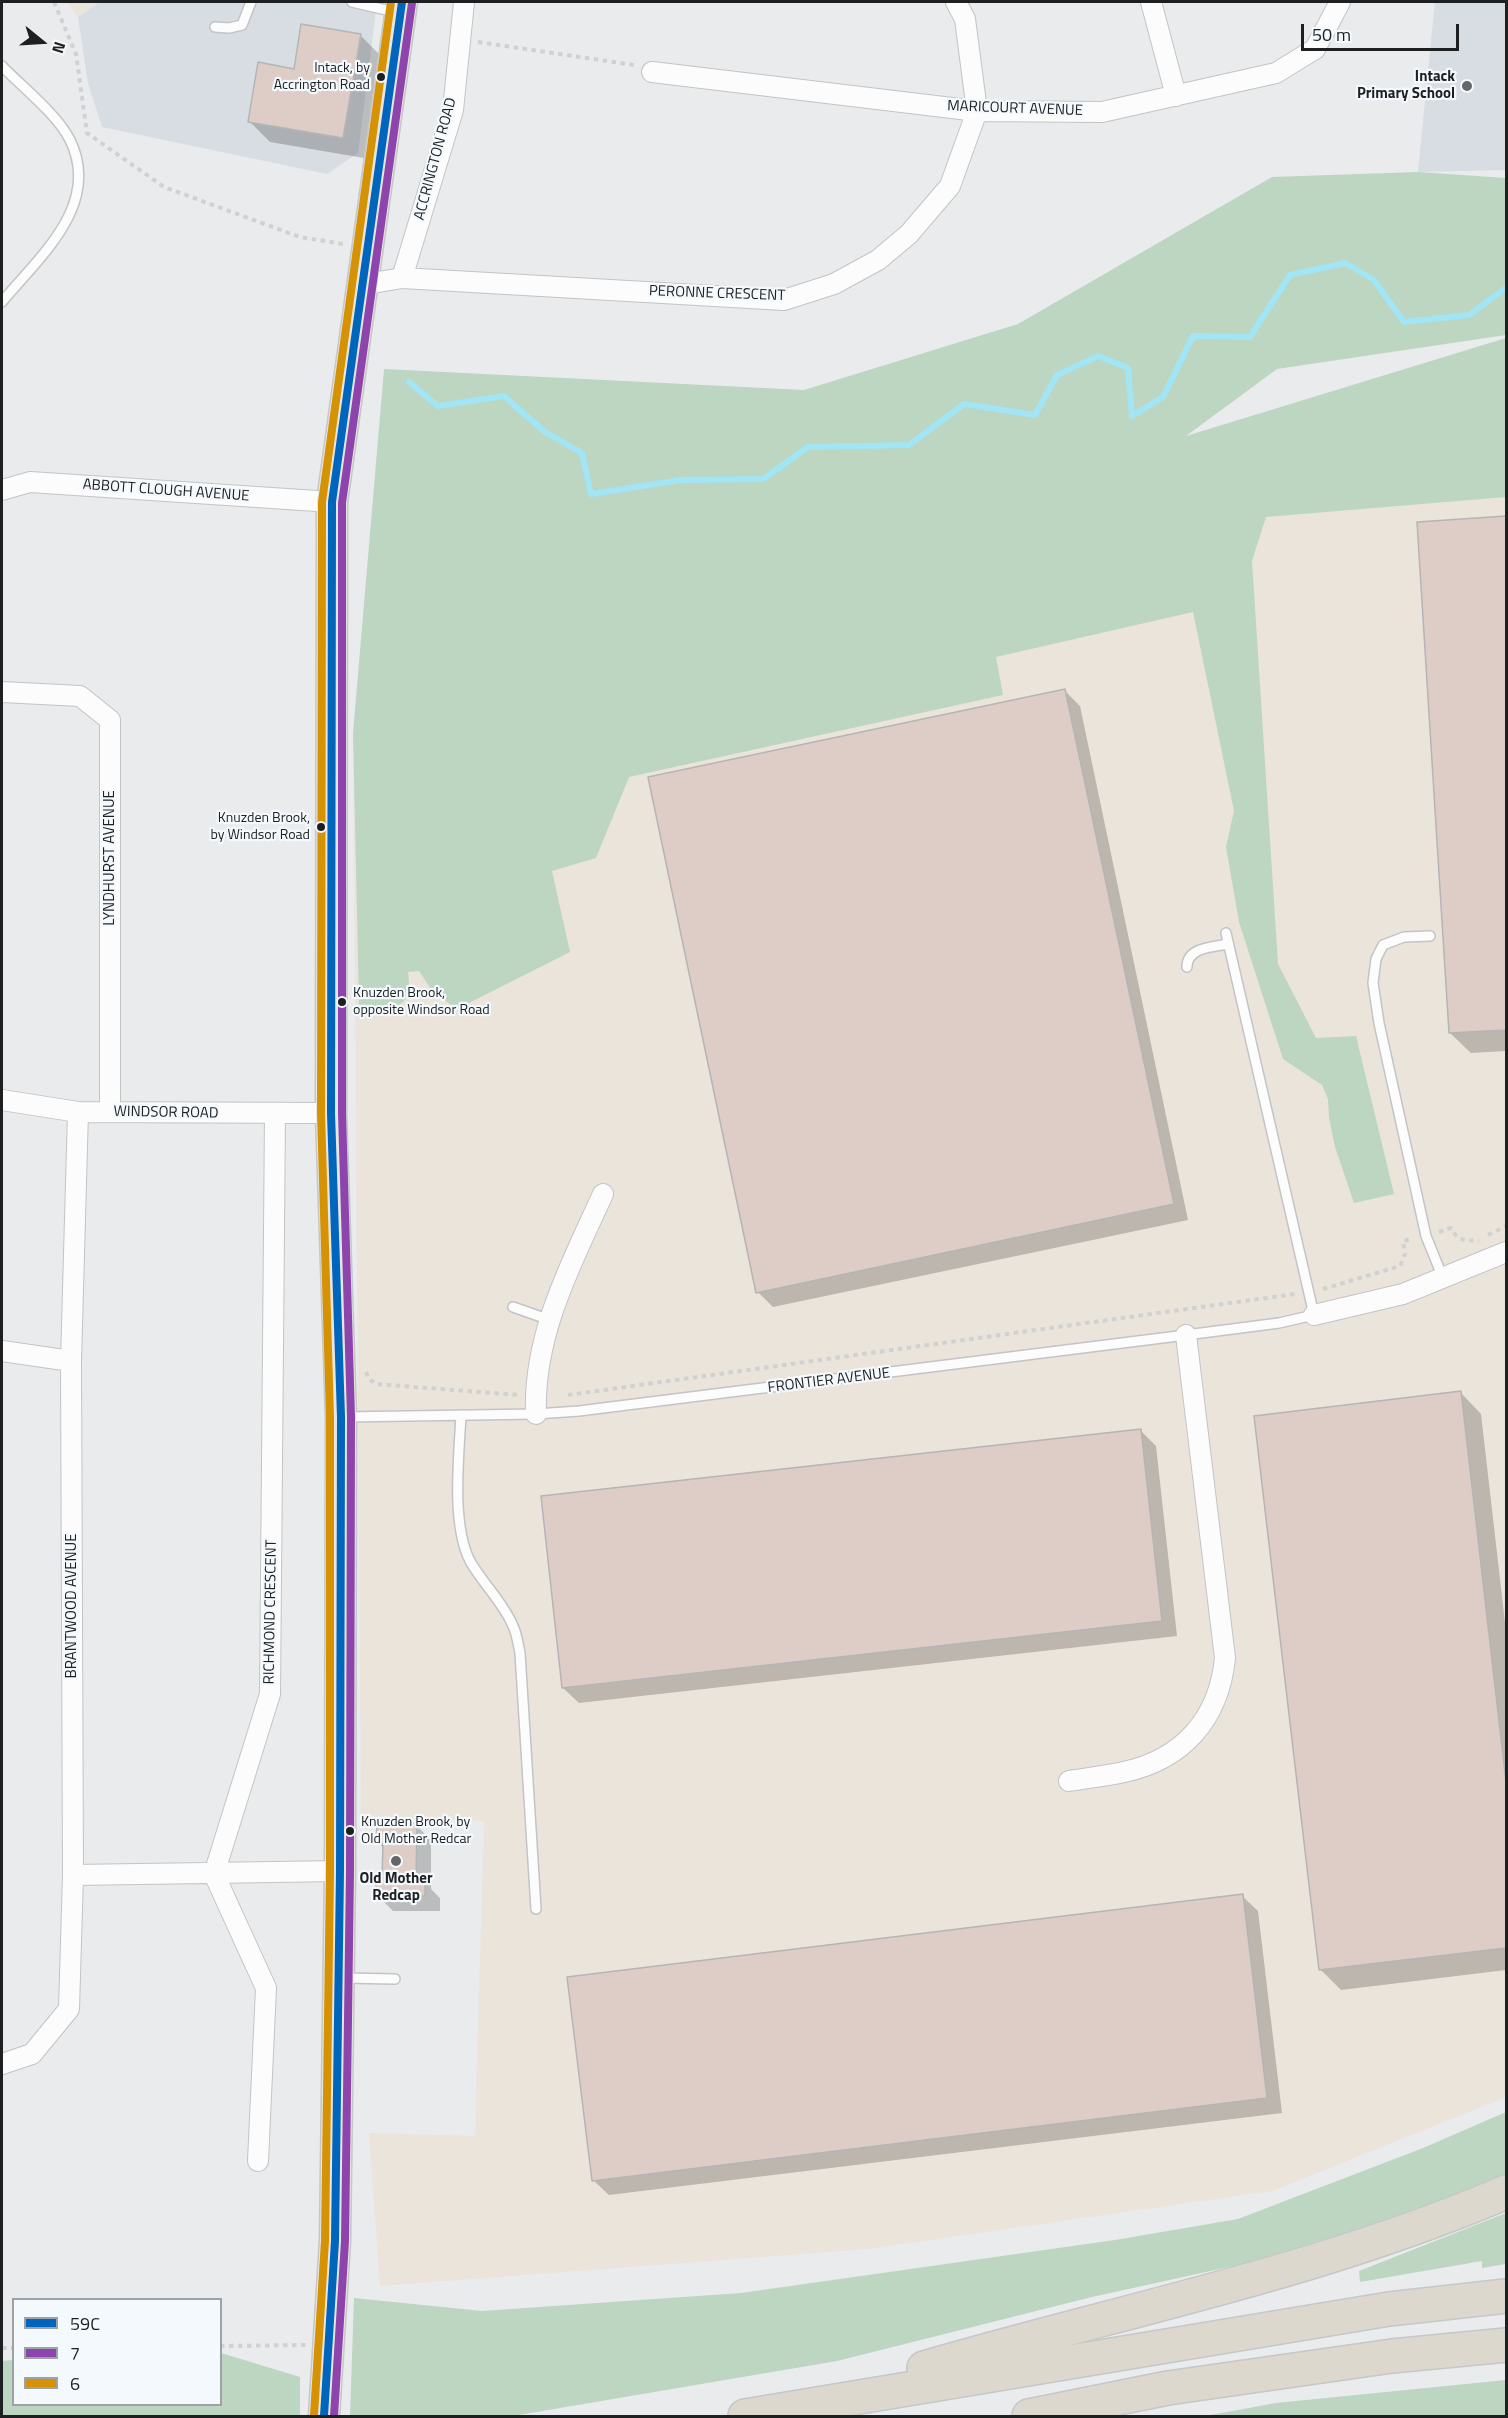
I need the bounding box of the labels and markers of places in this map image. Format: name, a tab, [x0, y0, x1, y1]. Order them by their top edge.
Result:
place label: Intack, by Accrington Road	[274, 61, 370, 94]
place label: Intack Primary School	[1357, 68, 1455, 103]
marker: Intack, by Accrington Road	[375, 71, 387, 83]
marker: Intack Primary School	[1460, 79, 1474, 93]
place label: Knuzden Brook, by Windsor Road	[210, 811, 310, 844]
marker: Knuzden Brook, by Windsor Road	[315, 821, 327, 833]
place label: Knuzden Brook, opposite Windsor Road	[353, 986, 490, 1018]
marker: Knuzden Brook, opposite Windsor Road	[336, 996, 348, 1008]
place label: Knuzden Brook, by Old Mother Redcar	[361, 1815, 471, 1847]
marker: Knuzden Brook, by Old Mother Redcar	[344, 1825, 356, 1837]
marker: Old Mother Redcap	[389, 1854, 403, 1868]
place label: Old Mother Redcap	[359, 1870, 433, 1905]

